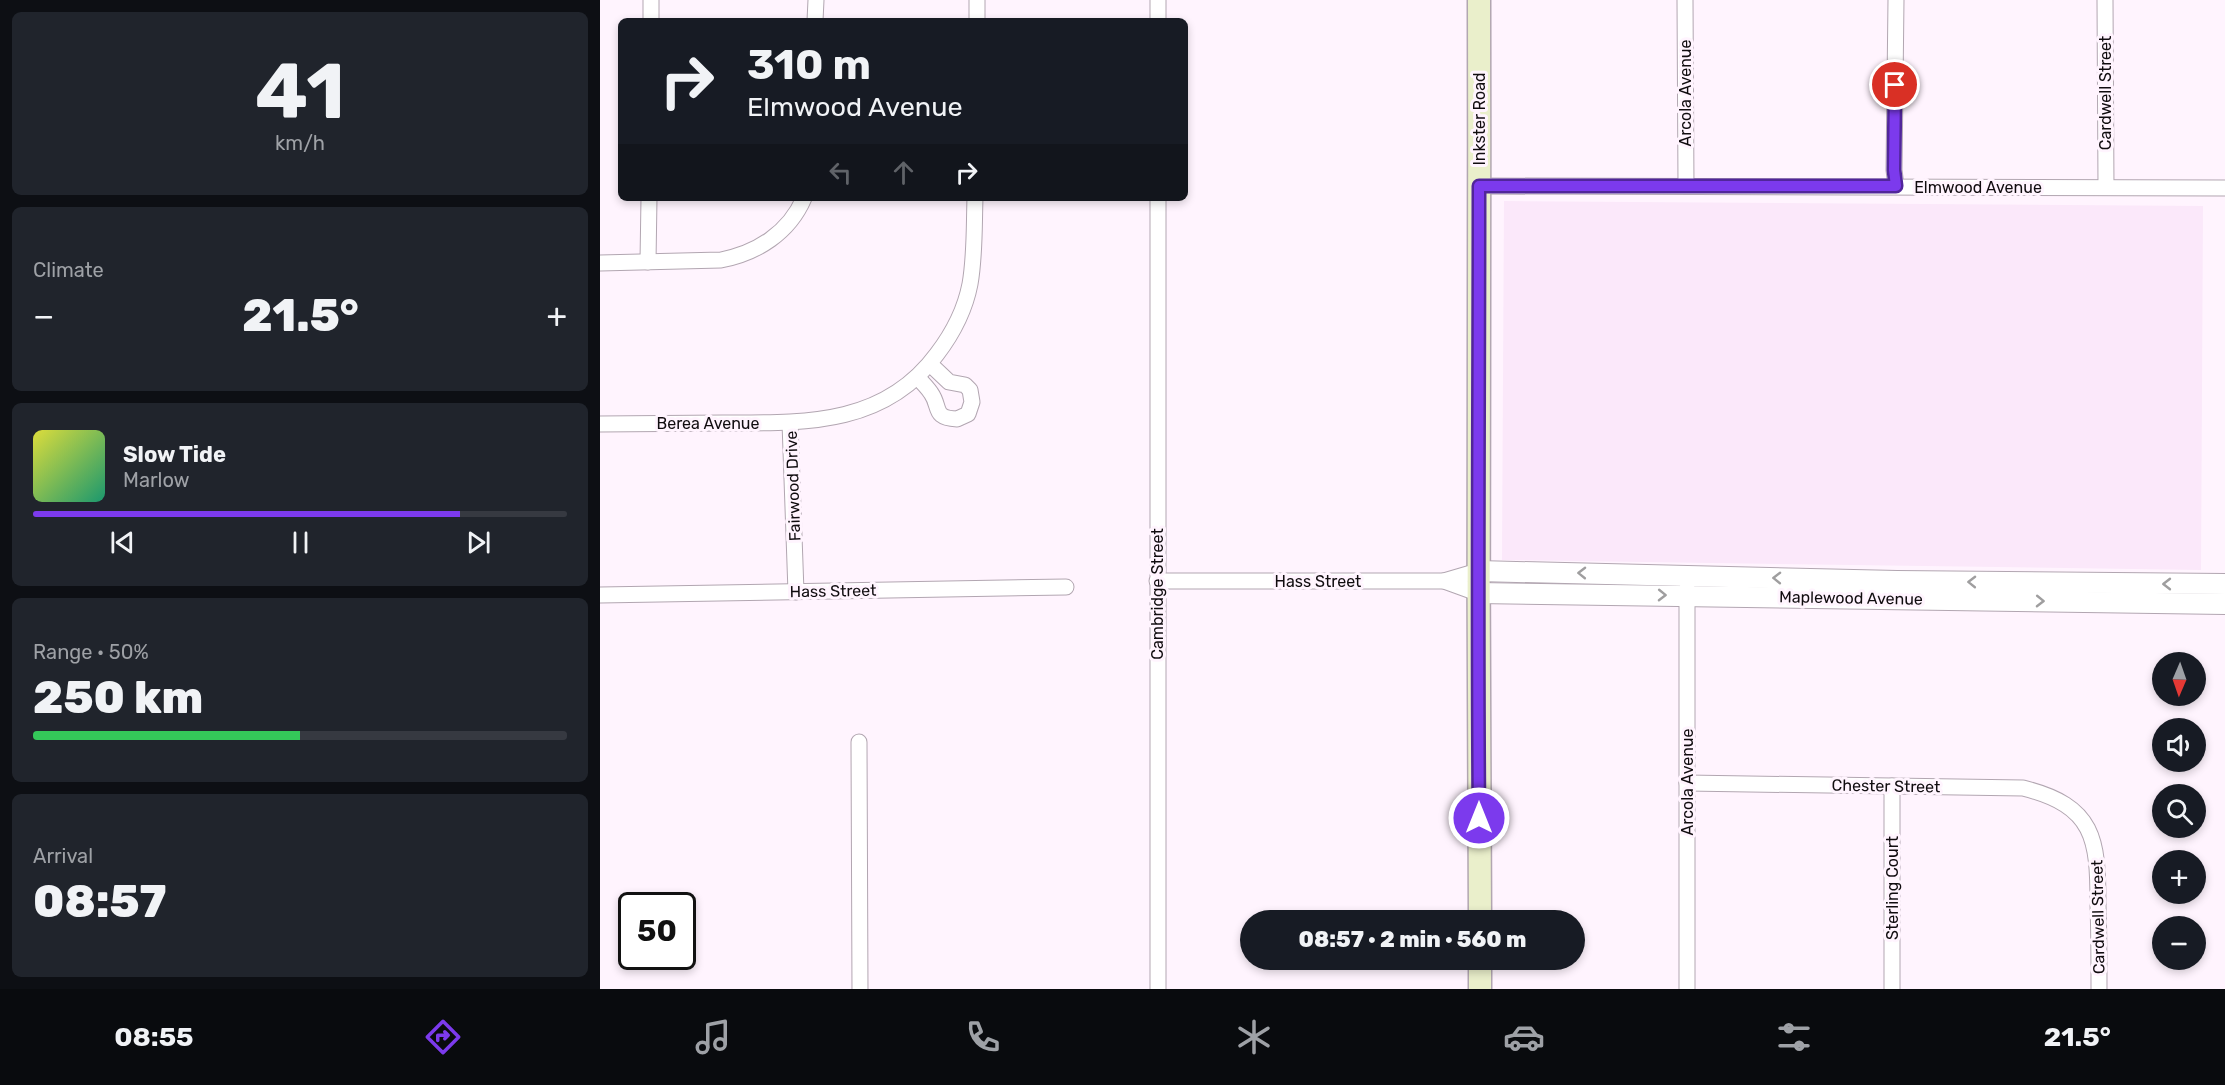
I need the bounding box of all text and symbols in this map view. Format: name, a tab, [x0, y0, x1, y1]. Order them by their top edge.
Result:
street label: Cardwell Street	[2096, 36, 2115, 150]
text: 310 m	[747, 40, 871, 90]
street label: Arcola Avenue	[1676, 40, 1695, 146]
icon: right	[648, 42, 726, 120]
text: 41	[255, 45, 345, 138]
pin	[1869, 59, 1920, 110]
icon: arrive	[1878, 68, 1911, 101]
street label: Inkster Road	[1470, 72, 1489, 166]
text: Elmwood Avenue	[747, 91, 963, 123]
text: km/h	[275, 131, 325, 155]
icon: left	[824, 156, 857, 189]
icon: ahead	[887, 156, 920, 189]
icon: right	[950, 156, 983, 189]
street label: Elmwood Avenue	[1914, 178, 2042, 197]
text: Climate	[33, 258, 104, 282]
text: 21.5°	[242, 289, 359, 342]
text: −	[33, 296, 54, 335]
text: +	[546, 296, 567, 335]
street label: Berea Avenue	[657, 414, 759, 433]
street label: Fairwood Drive	[782, 430, 804, 542]
text: Slow Tide	[123, 441, 226, 468]
text: Marlow	[123, 468, 190, 492]
icon: previous	[106, 526, 139, 559]
icon: pause	[284, 526, 317, 559]
icon: next	[462, 526, 495, 559]
street label: Cambridge Street	[1148, 528, 1167, 660]
one-way arrow	[1577, 567, 1586, 580]
one-way arrow	[1772, 571, 1781, 584]
street label: Hass Street	[1275, 572, 1361, 591]
one-way arrow	[1967, 576, 1976, 588]
one-way arrow	[2162, 578, 2171, 590]
street label: Hass Street	[789, 581, 877, 601]
street label: Maplewood Avenue	[1779, 587, 1923, 609]
one-way arrow	[1657, 589, 1666, 601]
one-way arrow	[2036, 595, 2045, 607]
text: Range · 50%	[33, 640, 149, 664]
north arrow	[2152, 652, 2206, 706]
map controls	[2152, 652, 2206, 970]
text: 250 km	[33, 671, 203, 724]
button: sound	[2152, 718, 2206, 772]
street label: Arcola Avenue	[1678, 729, 1697, 835]
street label: Chester Street	[1832, 776, 1940, 796]
button: search	[2152, 784, 2206, 838]
position arrow	[1447, 786, 1511, 850]
street label: Sterling Court	[1883, 836, 1902, 940]
text: Arrival	[33, 844, 93, 868]
button: +	[2152, 850, 2206, 904]
street label: Cardwell Street	[2088, 860, 2108, 974]
text: 08:57	[33, 875, 167, 928]
speed limit sign: 50	[618, 892, 696, 970]
button: −	[2152, 916, 2206, 970]
text: 08:57 · 2 min · 560 m	[1299, 926, 1526, 953]
icon: directions	[422, 1016, 464, 1058]
icon: music	[692, 1016, 734, 1058]
icon: phone	[962, 1016, 1004, 1058]
icon: climate	[1233, 1016, 1275, 1058]
icon: car	[1503, 1016, 1545, 1058]
icon: filters	[1773, 1016, 1815, 1058]
text: 08:55	[114, 1021, 194, 1053]
text: 21.5°	[2044, 1021, 2111, 1053]

